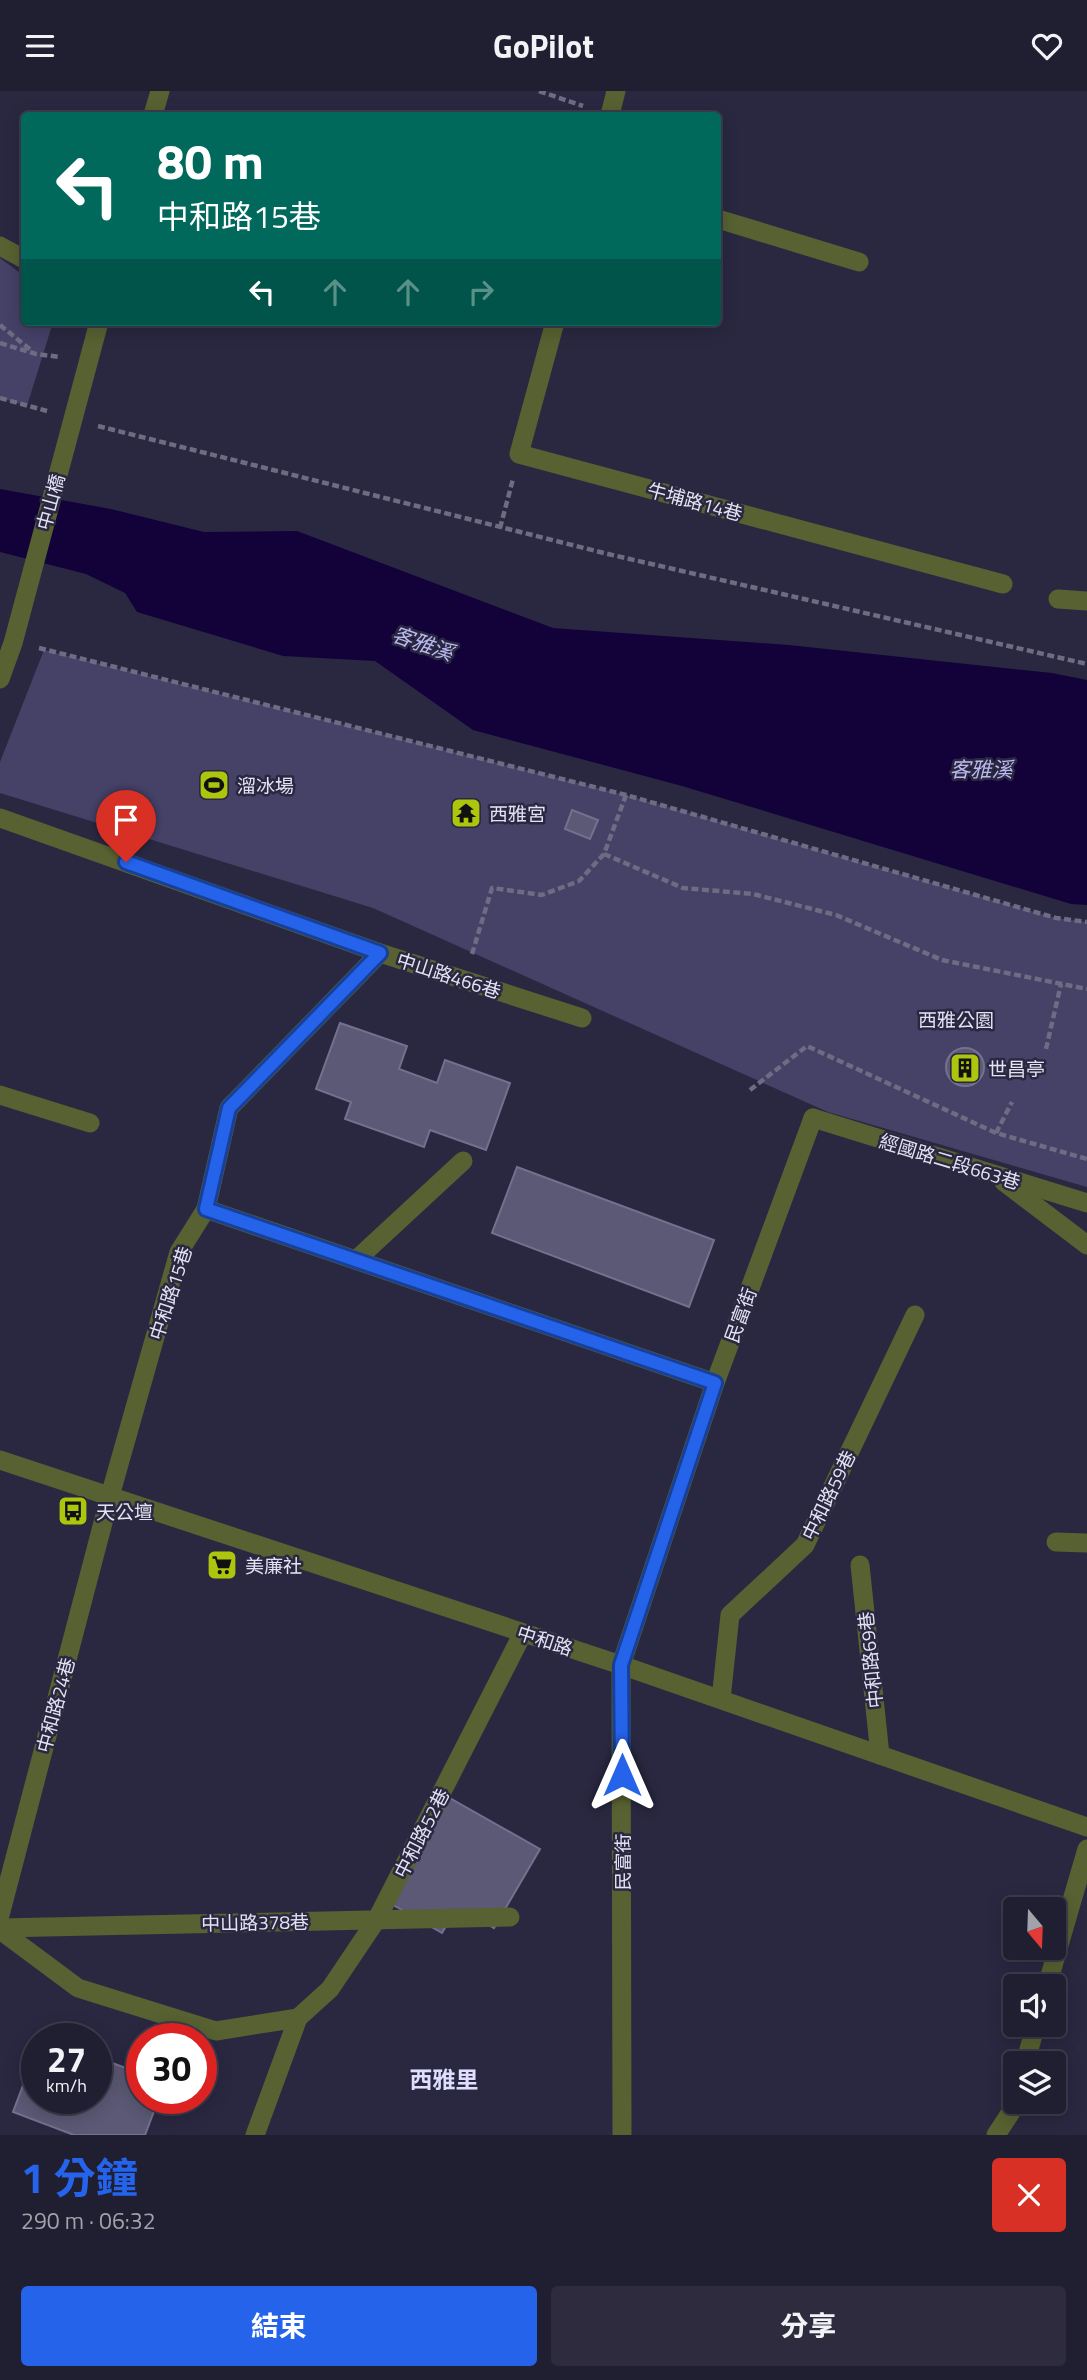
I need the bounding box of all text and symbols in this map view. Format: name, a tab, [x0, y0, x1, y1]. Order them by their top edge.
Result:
text: GoPilot	[493, 22, 594, 70]
icon: menu	[21, 27, 59, 65]
icon: heart	[1028, 27, 1066, 65]
text: 80 m	[157, 123, 264, 198]
icon: left	[42, 140, 133, 231]
text: 中和路15巷	[157, 192, 321, 240]
icon: left	[243, 273, 281, 311]
icon: ahead	[316, 273, 354, 311]
icon: ahead	[389, 273, 427, 311]
icon: right	[462, 273, 500, 311]
street label: 中山橋	[29, 471, 71, 533]
street label: 牛埔路14巷	[644, 474, 746, 528]
water label: 客雅溪	[388, 618, 461, 669]
water label: 客雅溪	[950, 753, 1015, 785]
sports icon: 溜冰場	[197, 768, 231, 802]
place label: 溜冰場	[237, 771, 294, 800]
pin	[96, 790, 156, 862]
temple icon: 西雅宮	[449, 796, 483, 830]
place label: 西雅宮	[489, 799, 546, 828]
icon: arrive	[107, 801, 145, 839]
street label: 中山路466巷	[393, 945, 505, 1005]
park label: 西雅公園	[918, 1005, 994, 1034]
building icon: 世昌亭	[948, 1051, 982, 1085]
place label: 世昌亭	[988, 1054, 1045, 1083]
street label: 經國路二段663巷	[876, 1126, 1024, 1196]
street label: 中和路15巷	[141, 1242, 199, 1344]
street label: 民富街	[717, 1283, 763, 1347]
street label: 中和路59巷	[794, 1445, 862, 1545]
bus stop icon: 天公壇	[56, 1494, 90, 1528]
place label: 天公壇	[96, 1497, 153, 1526]
supermarket icon: 美廉社	[205, 1548, 239, 1582]
place label: 美廉社	[245, 1551, 302, 1580]
street label: 中和路69巷	[850, 1610, 890, 1710]
street label: 中和路	[513, 1617, 577, 1663]
street label: 中和路24巷	[28, 1654, 82, 1756]
position arrow	[585, 1738, 659, 1812]
street label: 中和路52巷	[386, 1783, 456, 1883]
street label: 民富街	[608, 1833, 637, 1891]
north arrow	[1003, 1897, 1066, 1960]
map controls	[1003, 1897, 1066, 2114]
street label: 中山路378巷	[201, 1907, 309, 1937]
button: sound	[1003, 1974, 1066, 2037]
speed limit sign: 30	[126, 2023, 217, 2114]
text: 27	[47, 2032, 86, 2086]
button: layers	[1003, 2051, 1066, 2114]
district label: 西雅里	[410, 2062, 479, 2097]
text: km/h	[46, 2072, 87, 2099]
text: 1 分鐘	[21, 2145, 138, 2209]
button: close	[992, 2158, 1066, 2232]
text: 290 m · 06:32	[21, 2203, 156, 2238]
button: 結束	[21, 2286, 537, 2366]
button: 分享	[551, 2286, 1066, 2366]

